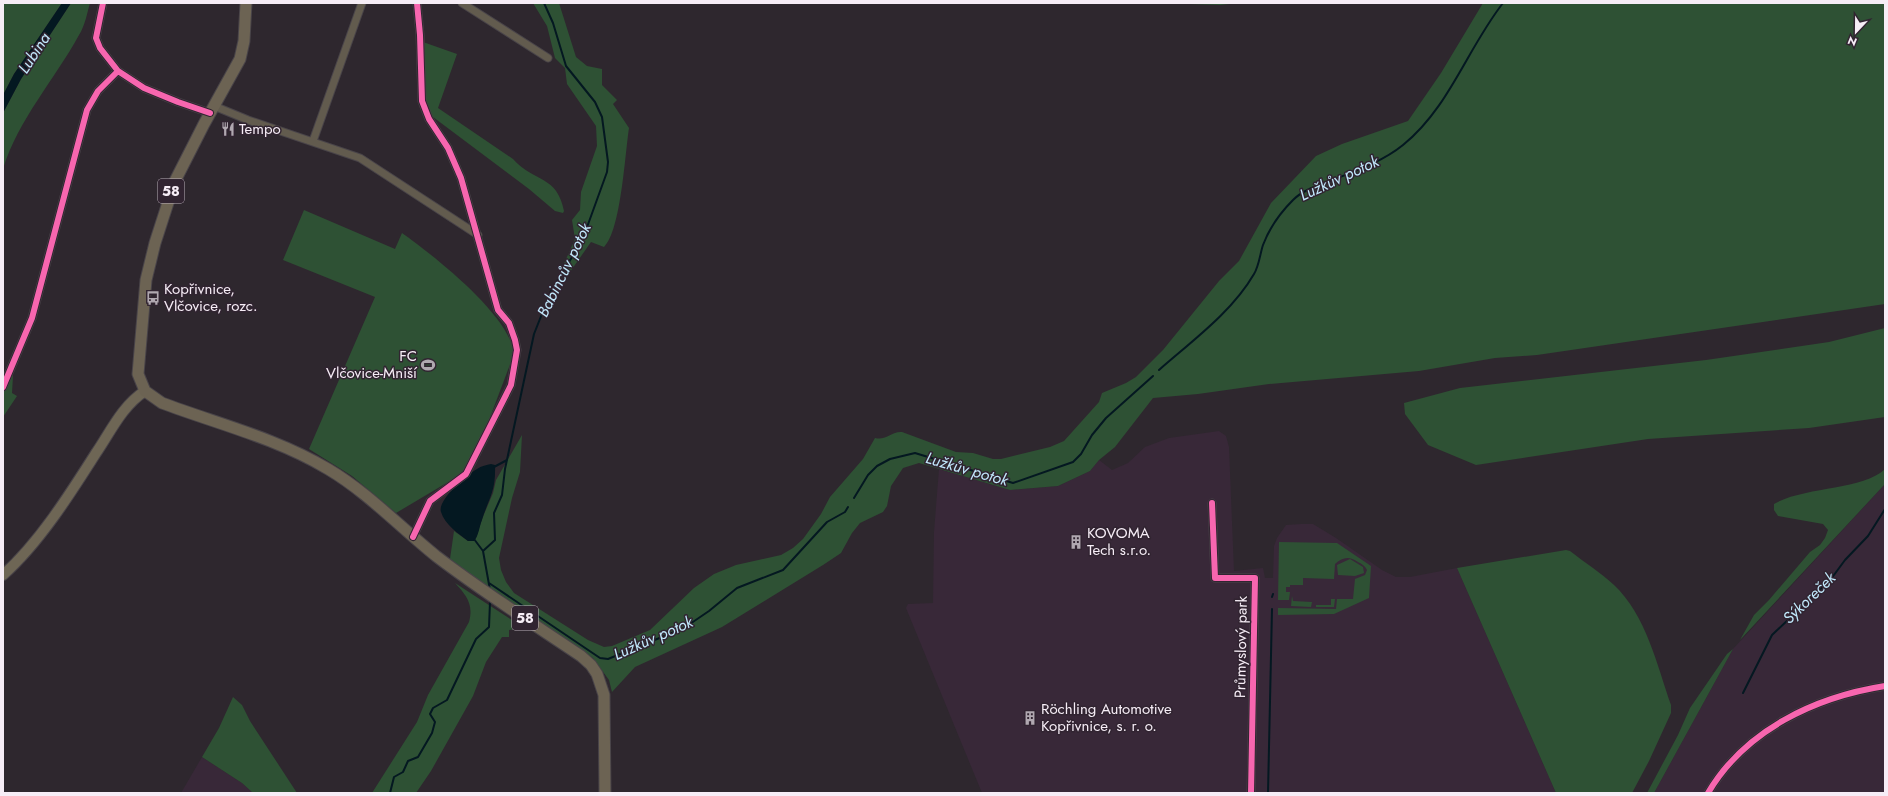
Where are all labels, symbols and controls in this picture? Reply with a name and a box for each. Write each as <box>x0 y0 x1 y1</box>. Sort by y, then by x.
north arrow <box>1836 12 1876 52</box>
water label: Lubina <box>12 28 56 78</box>
text: N <box>1845 32 1859 50</box>
place label: Tempo <box>239 118 281 140</box>
restaurant icon: Tempo <box>220 121 236 137</box>
water label: Lužkův potok <box>1296 149 1383 206</box>
road number: 58 <box>158 179 184 203</box>
water label: Babincův potok <box>531 218 597 321</box>
place label: Kopřivnice, Vlčovice, rozc. <box>164 278 257 317</box>
bus stop icon: Kopřivnice, Vlčovice, rozc. <box>145 290 161 306</box>
place label: FC Vlčovice-Mniší <box>326 345 418 384</box>
sports icon: FC Vlčovice-Mniší <box>420 357 436 373</box>
water label: Lužkův potok <box>923 446 1012 492</box>
place label: KOVOMA Tech s.r.o. <box>1087 522 1151 561</box>
building icon: KOVOMA Tech s.r.o. <box>1068 534 1084 550</box>
water label: Sýkoreček <box>1777 566 1841 629</box>
street label: Průmyslový park <box>1229 595 1253 698</box>
road number: 58 <box>512 606 538 630</box>
water label: Lužkův potok <box>610 610 698 666</box>
place label: Röchling Automotive Kopřivnice, s. r. o. <box>1041 698 1172 737</box>
building icon: Röchling Automotive Kopřivnice, s. r. o. <box>1022 710 1038 726</box>

